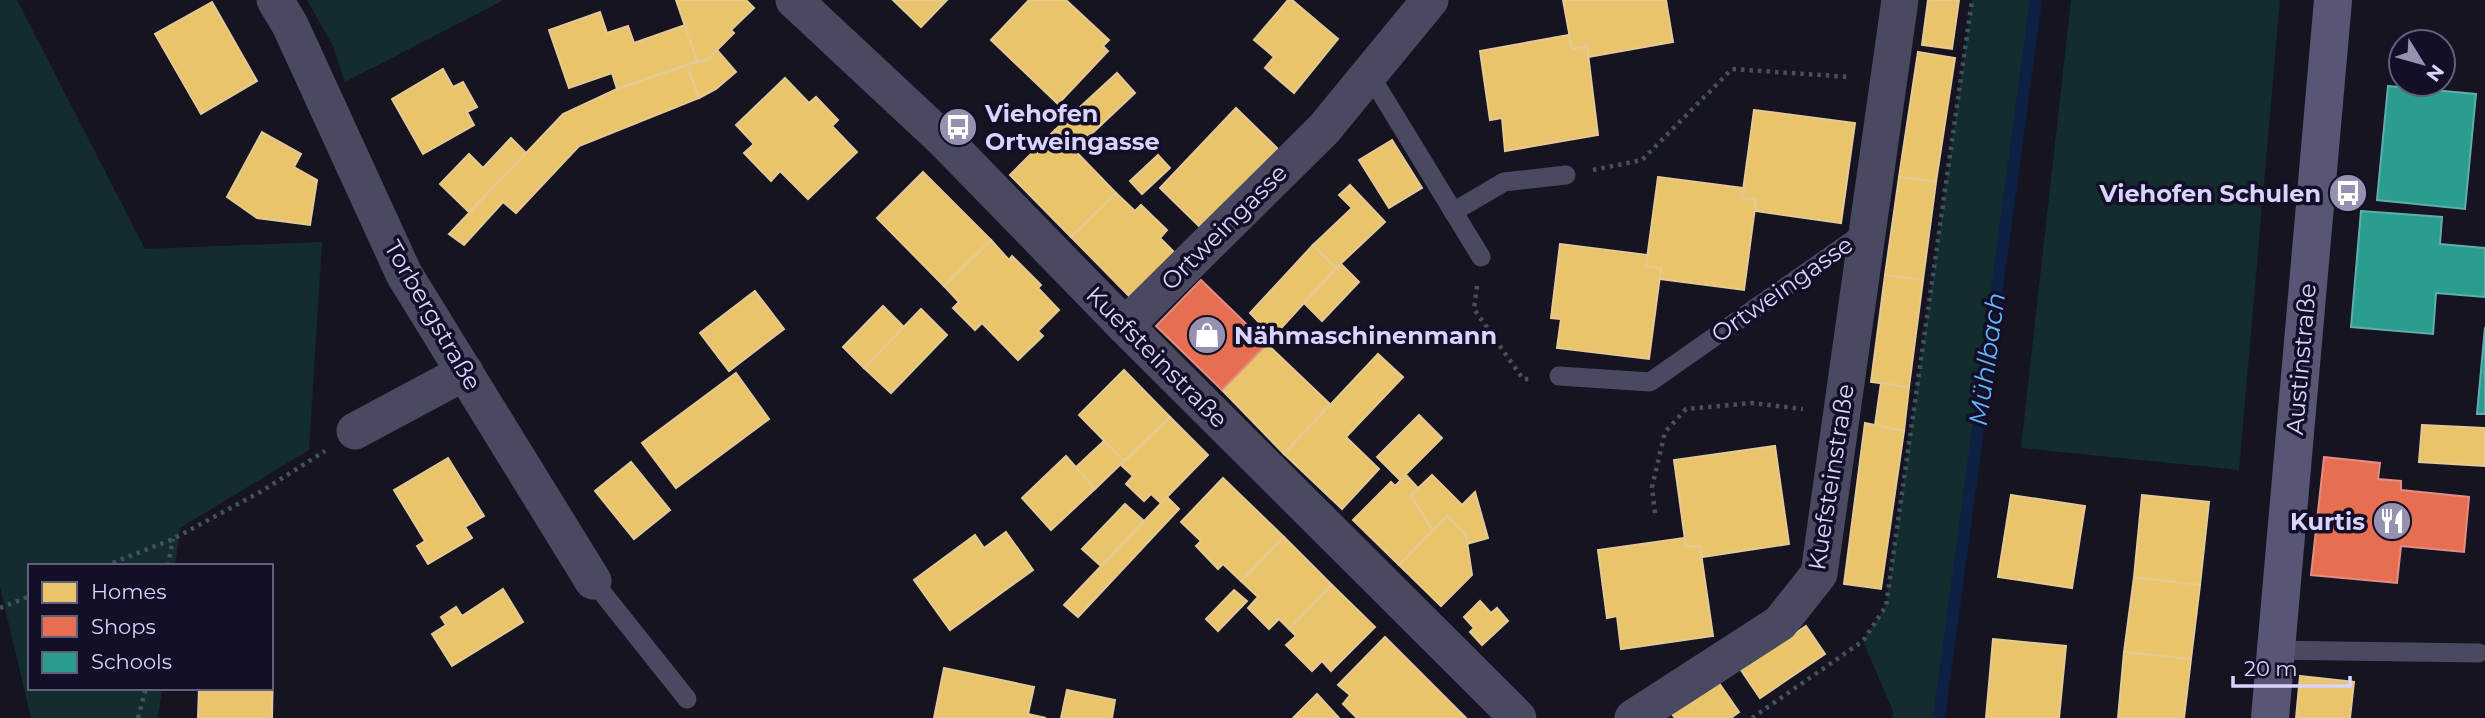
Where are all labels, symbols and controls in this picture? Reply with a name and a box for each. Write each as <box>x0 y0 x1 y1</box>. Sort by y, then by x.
north arrow <box>2387 28 2457 98</box>
text: N <box>2421 60 2449 86</box>
place label: Viehofen Ortweingasse <box>984 99 1160 156</box>
bus stop icon: Viehofen Ortweingasse <box>937 106 979 148</box>
street label: Ortweingasse <box>1155 158 1293 296</box>
bus stop icon: Viehofen Schulen <box>2327 172 2369 214</box>
place label: Viehofen Schulen <box>2098 179 2321 208</box>
street label: Ortweingasse <box>1706 229 1858 349</box>
street label: Torbergstraße <box>378 235 488 395</box>
street label: Kuefsteinstraße <box>1080 280 1234 434</box>
street label: Austinstraße <box>2280 282 2322 436</box>
water label: Mühlbach <box>1962 290 2012 428</box>
shop icon: Nähmaschinenmann <box>1186 314 1228 356</box>
place label: Nähmaschinenmann <box>1234 321 1497 350</box>
street label: Kuefsteinstraße <box>1802 382 1860 572</box>
restaurant icon: Kurtis <box>2371 500 2413 542</box>
place label: Kurtis <box>2290 507 2365 536</box>
legend <box>28 564 273 690</box>
text: Homes <box>91 579 166 604</box>
text: Shops <box>91 614 156 639</box>
scale bar <box>2233 644 2350 688</box>
text: Schools <box>91 649 172 674</box>
text: 20 m <box>2244 656 2298 681</box>

